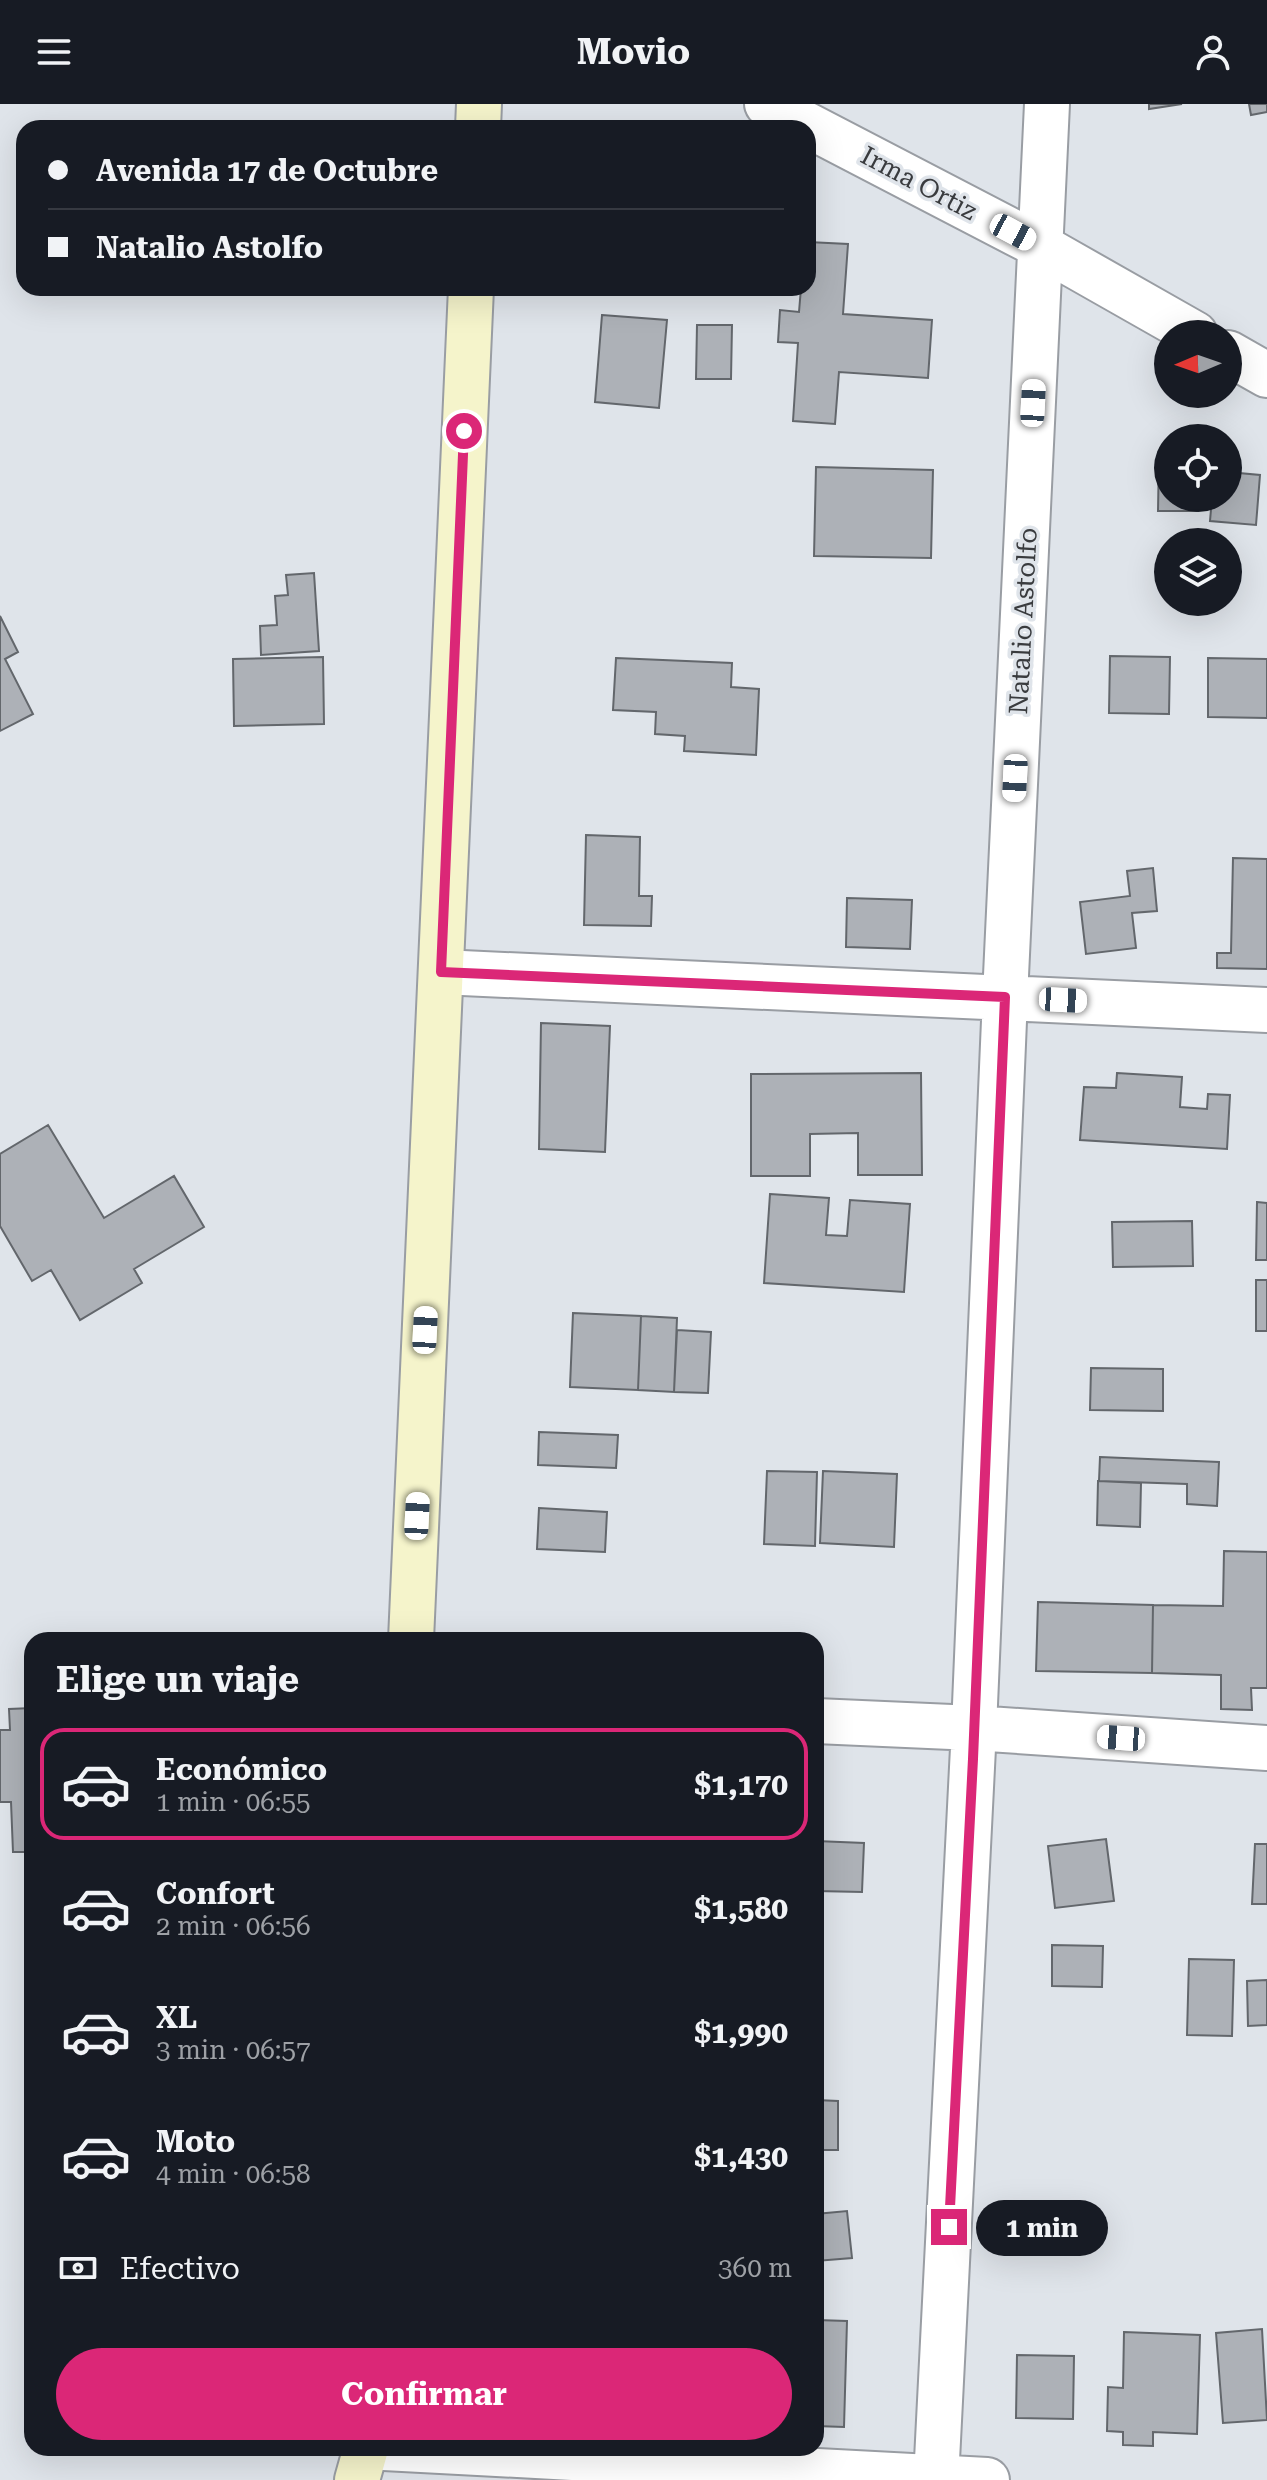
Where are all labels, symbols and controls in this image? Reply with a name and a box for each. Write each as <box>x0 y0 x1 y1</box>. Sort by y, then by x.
icon: menu <box>32 30 76 74</box>
icon: person <box>1191 30 1235 74</box>
text: Movio <box>577 31 690 73</box>
street label: Irma Ortiz <box>856 140 982 226</box>
text: Avenida 17 de Octubre <box>96 153 438 188</box>
car <box>986 210 1040 254</box>
text: Natalio Astolfo <box>96 230 323 265</box>
north arrow <box>1154 320 1242 408</box>
map controls <box>1154 320 1242 616</box>
car <box>1020 378 1046 428</box>
route start <box>446 413 482 449</box>
button: locate <box>1154 424 1242 512</box>
street label: Natalio Astolfo <box>1003 527 1043 715</box>
button: layers <box>1154 528 1242 616</box>
car <box>1002 753 1028 803</box>
car <box>1038 987 1088 1013</box>
car <box>412 1305 438 1355</box>
car <box>404 1491 430 1541</box>
text: Elige un viaje <box>56 1659 299 1701</box>
car <box>1096 1724 1146 1752</box>
icon: car <box>60 1748 132 1820</box>
text: Económico <box>156 1752 327 1787</box>
text: $1,170 <box>694 1767 788 1802</box>
text: 1 min · 06:55 <box>156 1787 311 1817</box>
icon: car <box>60 1872 132 1944</box>
text: Confort <box>156 1876 275 1911</box>
text: $1,580 <box>694 1891 788 1926</box>
text: 2 min · 06:56 <box>156 1911 311 1941</box>
icon: car <box>60 1996 132 2068</box>
text: XL <box>156 2000 197 2035</box>
text: $1,990 <box>694 2015 788 2050</box>
text: 3 min · 06:57 <box>156 2035 311 2065</box>
icon: car <box>60 2120 132 2192</box>
text: Moto <box>156 2124 235 2159</box>
text: $1,430 <box>694 2139 788 2174</box>
text: 4 min · 06:58 <box>156 2159 311 2189</box>
callout: 1 min <box>977 2199 1109 2255</box>
route end <box>931 2209 967 2245</box>
text: 1 min <box>1006 2213 1078 2243</box>
icon: cash <box>56 2246 100 2290</box>
text: Efectivo <box>120 2251 240 2286</box>
text: 360 m <box>718 2253 792 2283</box>
button: Confirmar <box>56 2348 792 2440</box>

